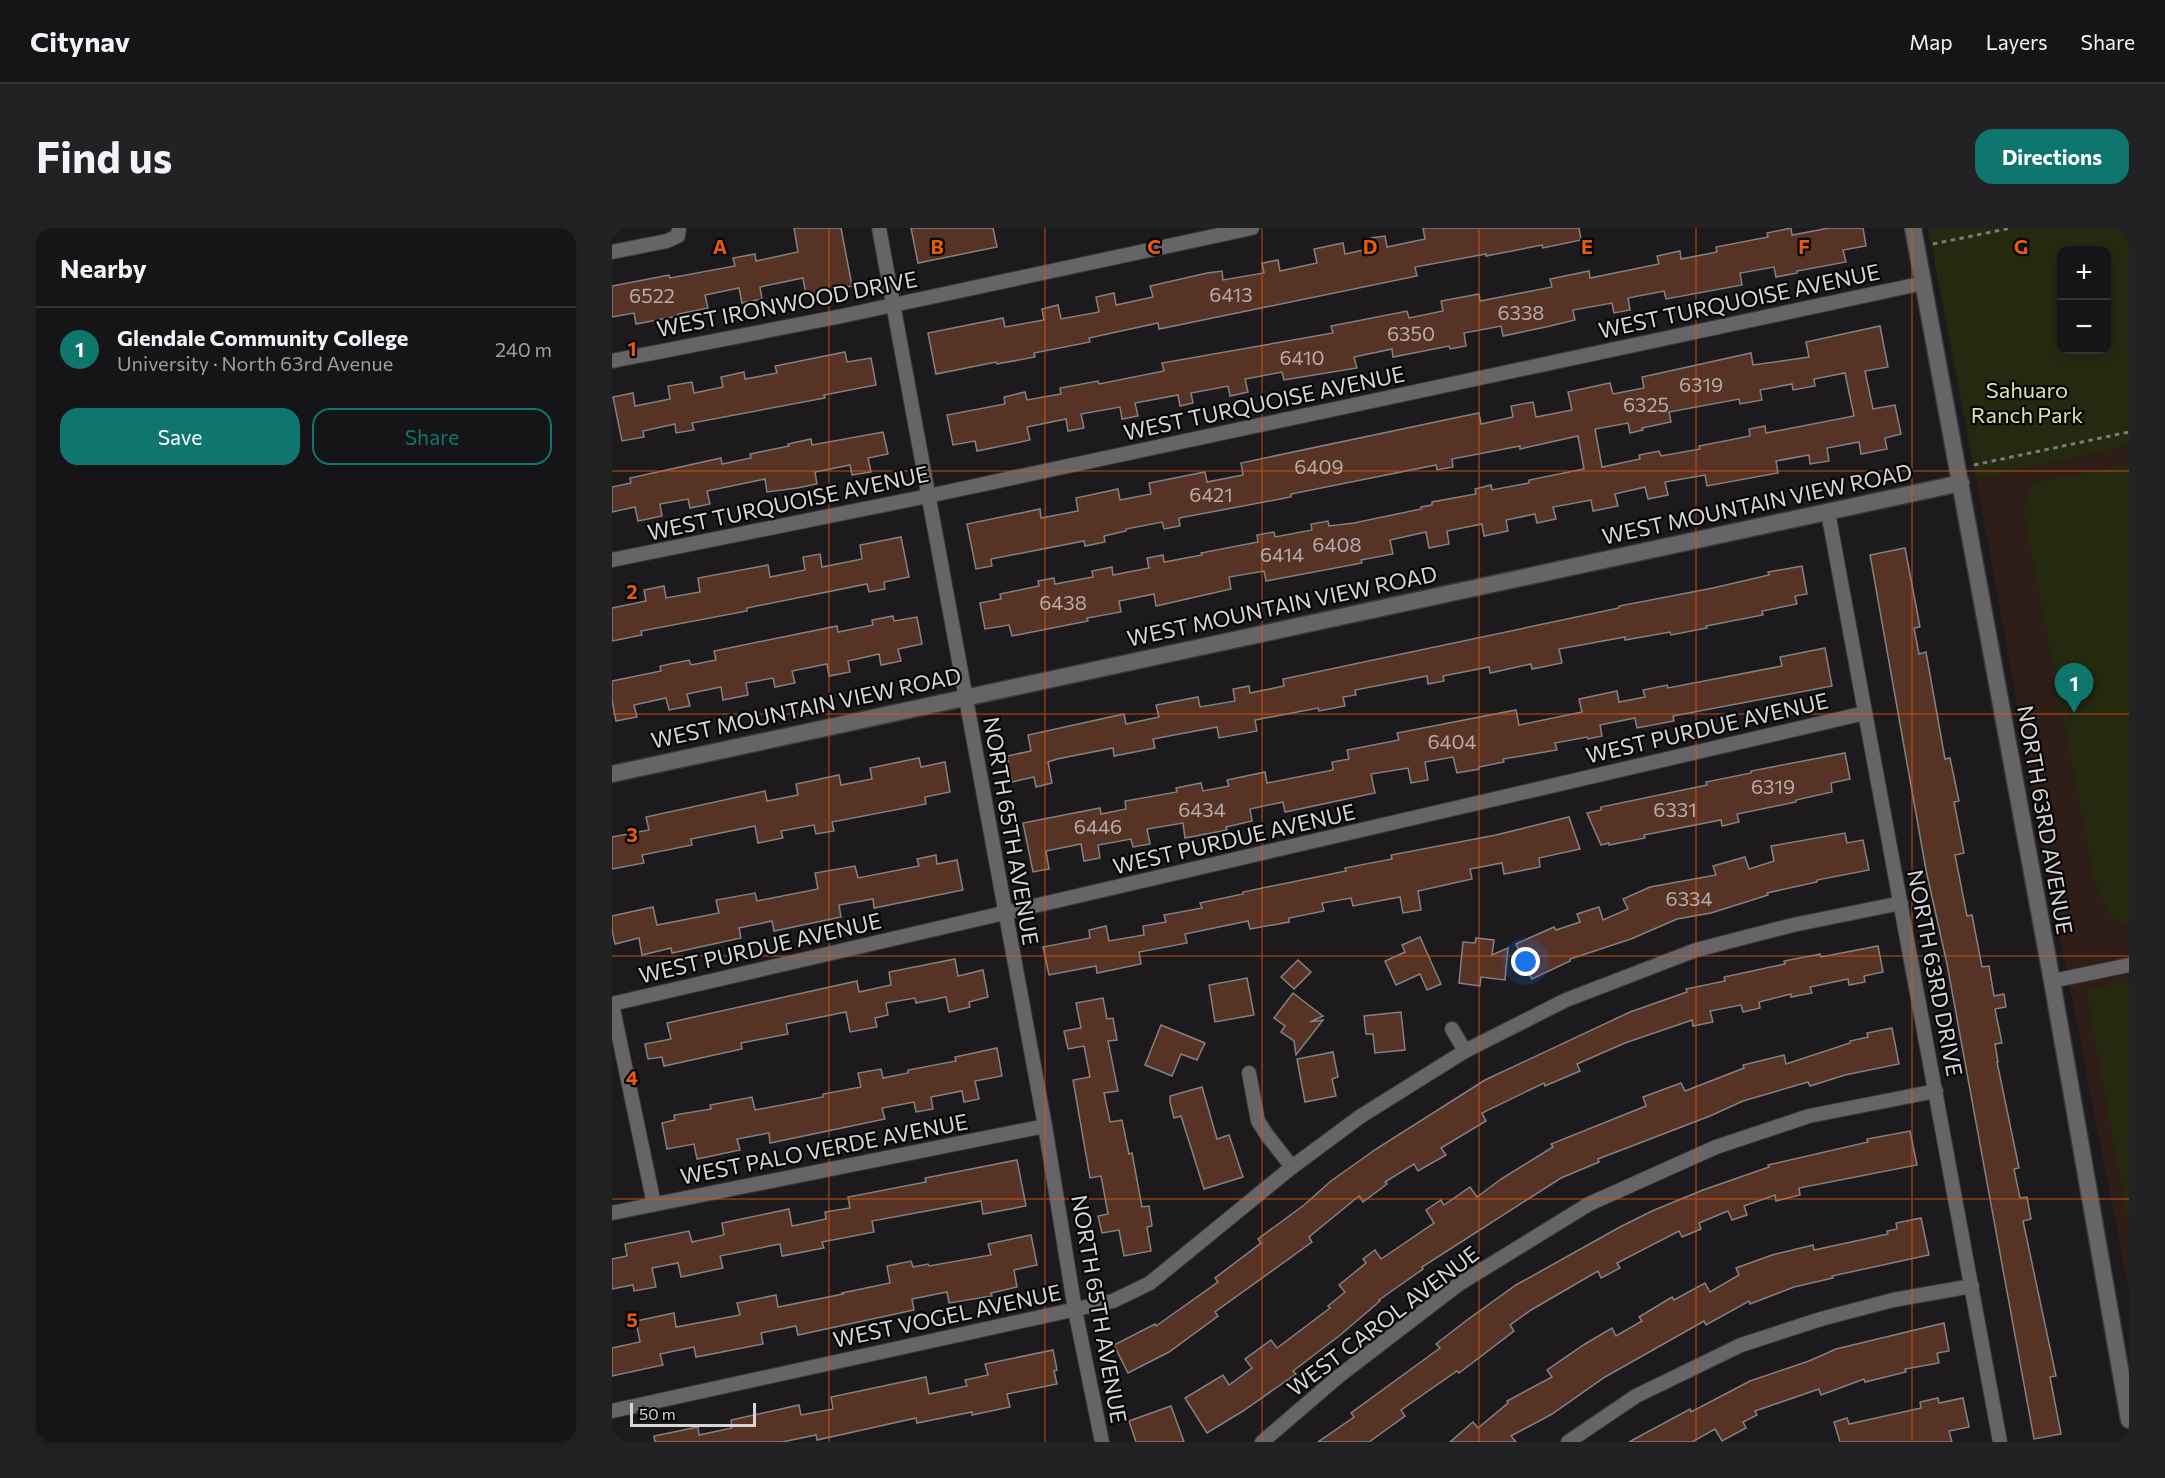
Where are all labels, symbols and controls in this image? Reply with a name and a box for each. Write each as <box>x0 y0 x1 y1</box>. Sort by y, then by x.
text: Citynav <box>30 24 130 58</box>
text: Map <box>1909 29 1953 54</box>
text: Layers <box>1986 29 2048 54</box>
text: Share <box>2081 29 2135 54</box>
button: Directions <box>1975 129 2129 184</box>
text: Find us <box>36 130 172 182</box>
text: A <box>713 234 727 258</box>
text: B <box>930 234 944 258</box>
text: C <box>1147 234 1161 258</box>
text: D <box>1363 234 1377 258</box>
text: E <box>1581 234 1593 258</box>
text: F <box>1798 234 1810 258</box>
text: G <box>2014 234 2028 258</box>
map controls <box>2057 246 2111 354</box>
button: + <box>2057 246 2111 300</box>
text: Nearby <box>60 252 147 283</box>
street label: WEST TURQUOISE AVENUE <box>1596 257 1882 344</box>
street label: WEST IRONWOOD DRIVE <box>654 265 920 342</box>
house number: 6413 <box>1209 282 1253 306</box>
house number: 6522 <box>629 283 675 307</box>
house number: 6338 <box>1498 300 1545 324</box>
button: − <box>2057 300 2111 354</box>
house number: 6350 <box>1387 321 1435 345</box>
text: Glendale Community College <box>117 324 408 351</box>
text: 1 <box>627 336 637 360</box>
text: 1 <box>75 337 84 361</box>
text: 240 m <box>495 337 552 361</box>
house number: 6410 <box>1279 345 1325 369</box>
text: University · North 63rd Avenue <box>117 351 393 375</box>
street label: WEST TURQUOISE AVENUE <box>1121 359 1407 446</box>
house number: 6319 <box>1679 372 1723 396</box>
park label: Sahuaro Ranch Park <box>1971 376 2083 428</box>
house number: 6325 <box>1623 392 1669 416</box>
button: Save <box>60 408 300 465</box>
button: Share <box>312 408 552 465</box>
house number: 6409 <box>1294 454 1344 478</box>
street label: WEST MOUNTAIN VIEW ROAD <box>1599 457 1914 550</box>
street label: WEST TURQUOISE AVENUE <box>645 459 931 546</box>
house number: 6421 <box>1189 482 1233 506</box>
house number: 6408 <box>1312 532 1362 556</box>
house number: 6414 <box>1260 542 1304 566</box>
street label: WEST MOUNTAIN VIEW ROAD <box>1124 559 1439 652</box>
text: 2 <box>626 579 638 603</box>
house number: 6438 <box>1039 590 1087 614</box>
street label: WEST MOUNTAIN VIEW ROAD <box>648 661 963 754</box>
pin: 1 <box>2054 664 2094 713</box>
street label: WEST PURDUE AVENUE <box>1583 686 1831 769</box>
street label: NORTH 63RD AVENUE <box>2012 703 2079 937</box>
street label: NORTH 65TH AVENUE <box>978 715 1045 947</box>
house number: 6404 <box>1427 729 1477 753</box>
house number: 6319 <box>1751 774 1795 798</box>
street label: WEST PURDUE AVENUE <box>1110 797 1358 880</box>
house number: 6434 <box>1178 797 1226 821</box>
house number: 6331 <box>1653 797 1697 821</box>
house number: 6446 <box>1074 814 1122 838</box>
text: 3 <box>626 822 638 846</box>
street label: NORTH 63RD DRIVE <box>1902 867 1969 1079</box>
house number: 6334 <box>1666 886 1712 910</box>
street label: WEST PURDUE AVENUE <box>636 906 884 989</box>
your location <box>1511 947 1540 976</box>
text: 4 <box>626 1065 638 1089</box>
street label: WEST PALO VERDE AVENUE <box>678 1107 970 1190</box>
street label: NORTH 65TH AVENUE <box>1066 1193 1133 1425</box>
street label: WEST CAROL AVENUE <box>1281 1240 1484 1402</box>
street label: WEST VOGEL AVENUE <box>830 1278 1063 1353</box>
text: 5 <box>626 1307 638 1331</box>
scale bar <box>630 1400 756 1428</box>
text: 50 m <box>639 1404 676 1423</box>

